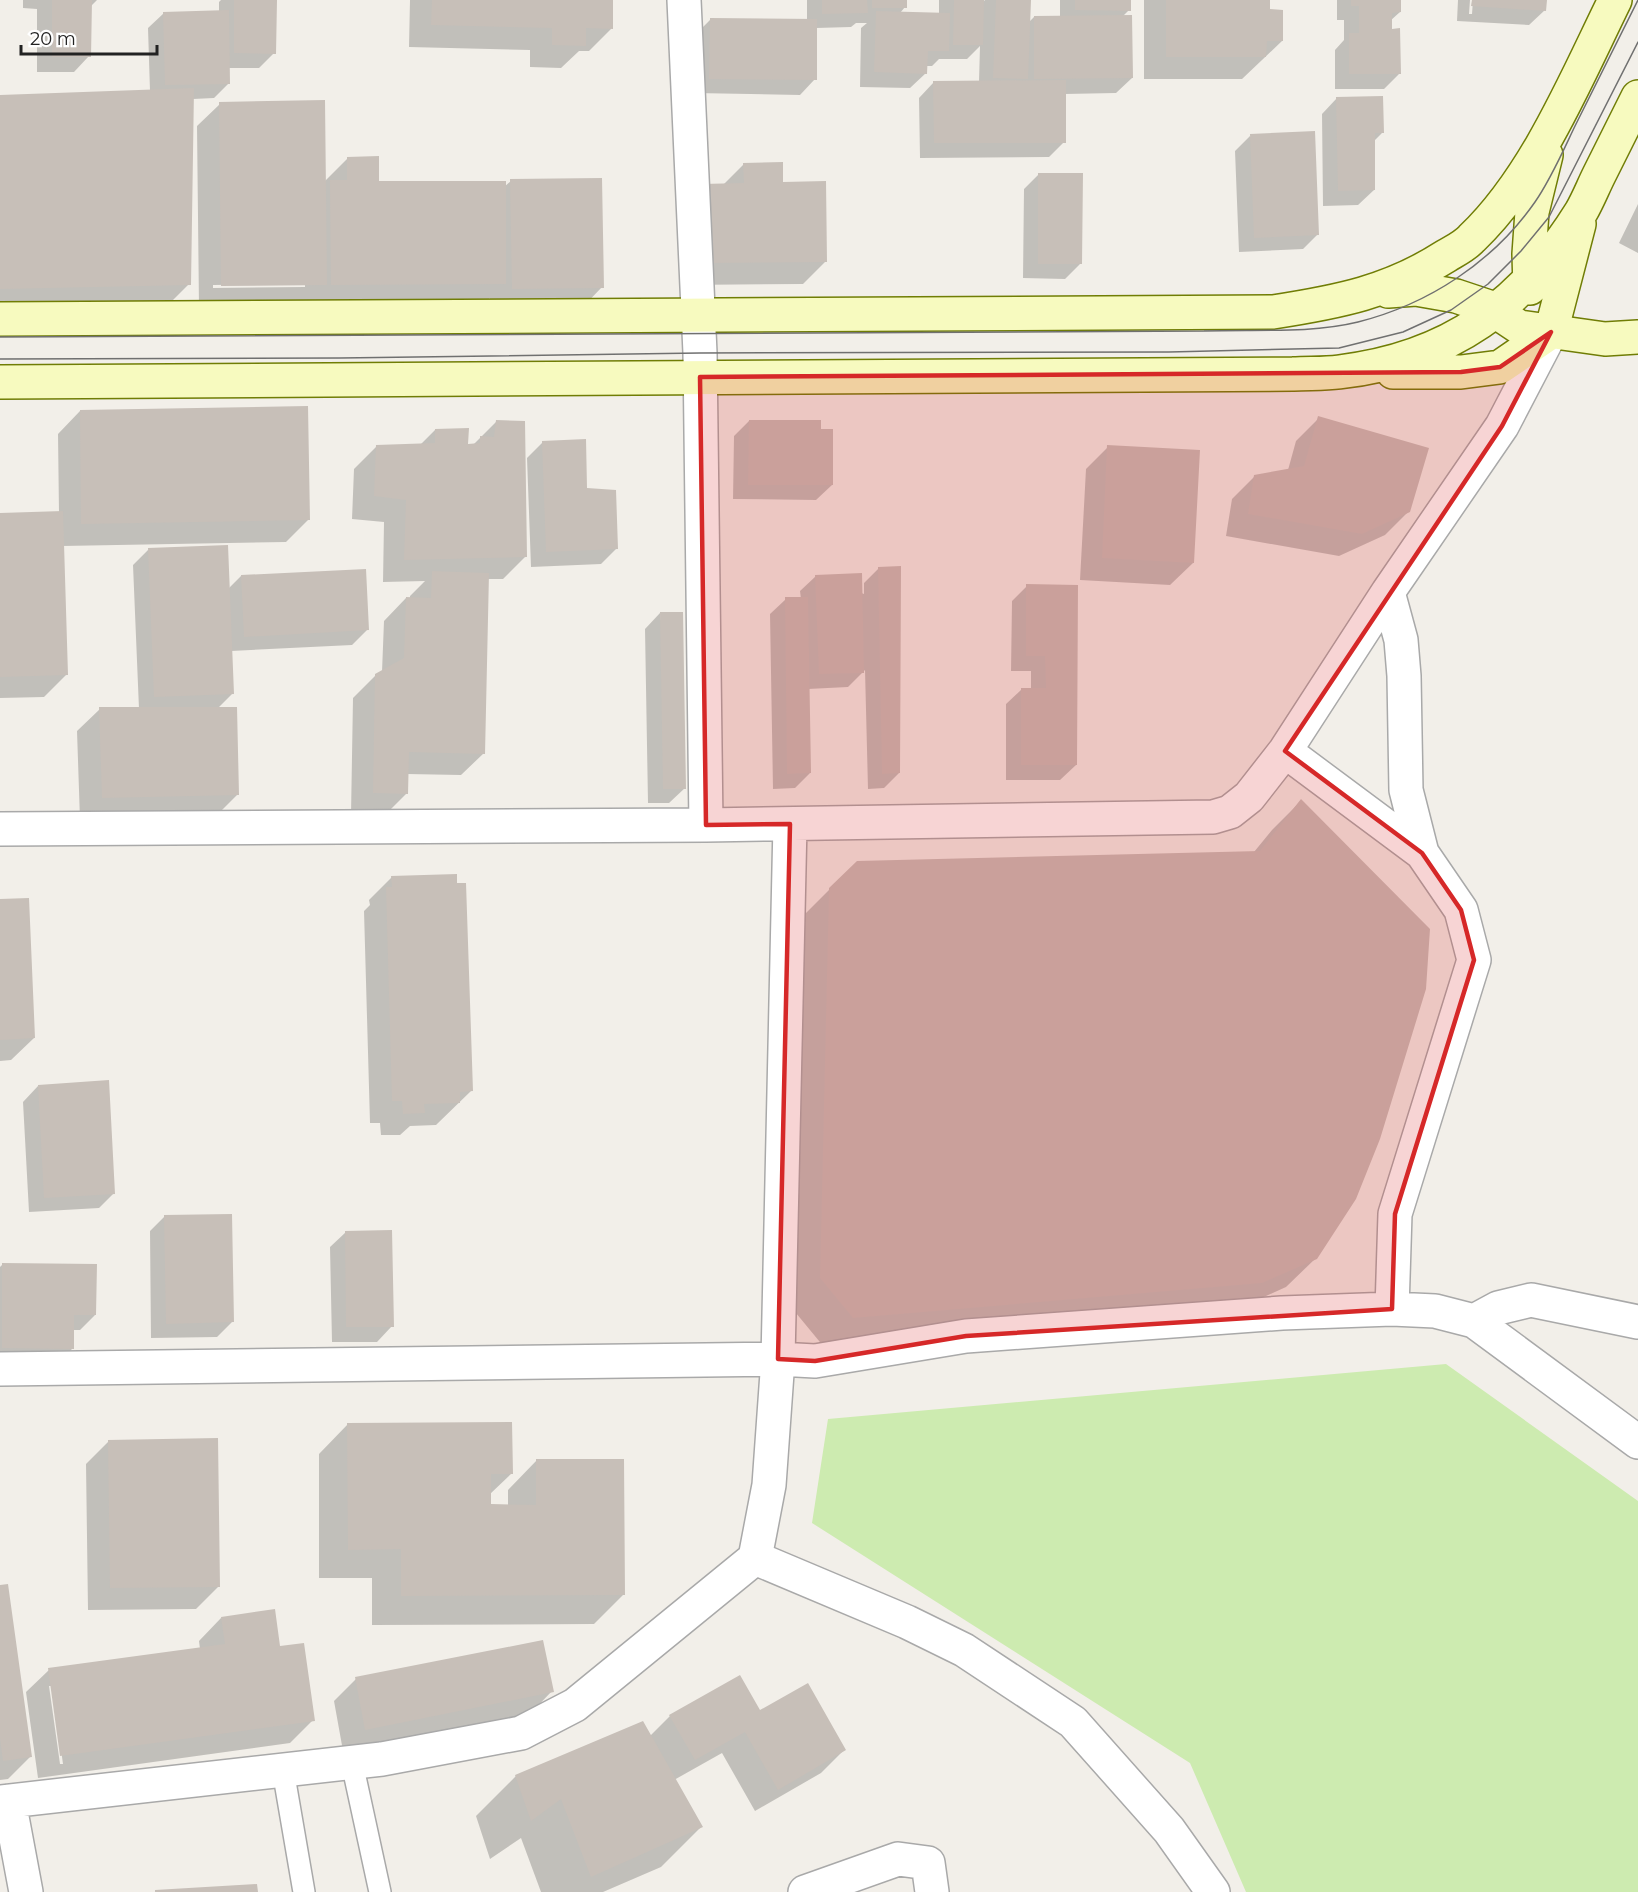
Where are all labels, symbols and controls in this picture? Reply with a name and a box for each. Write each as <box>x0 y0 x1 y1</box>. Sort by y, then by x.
scale bar <box>21 18 158 56</box>
text: 20 m <box>30 28 76 50</box>

